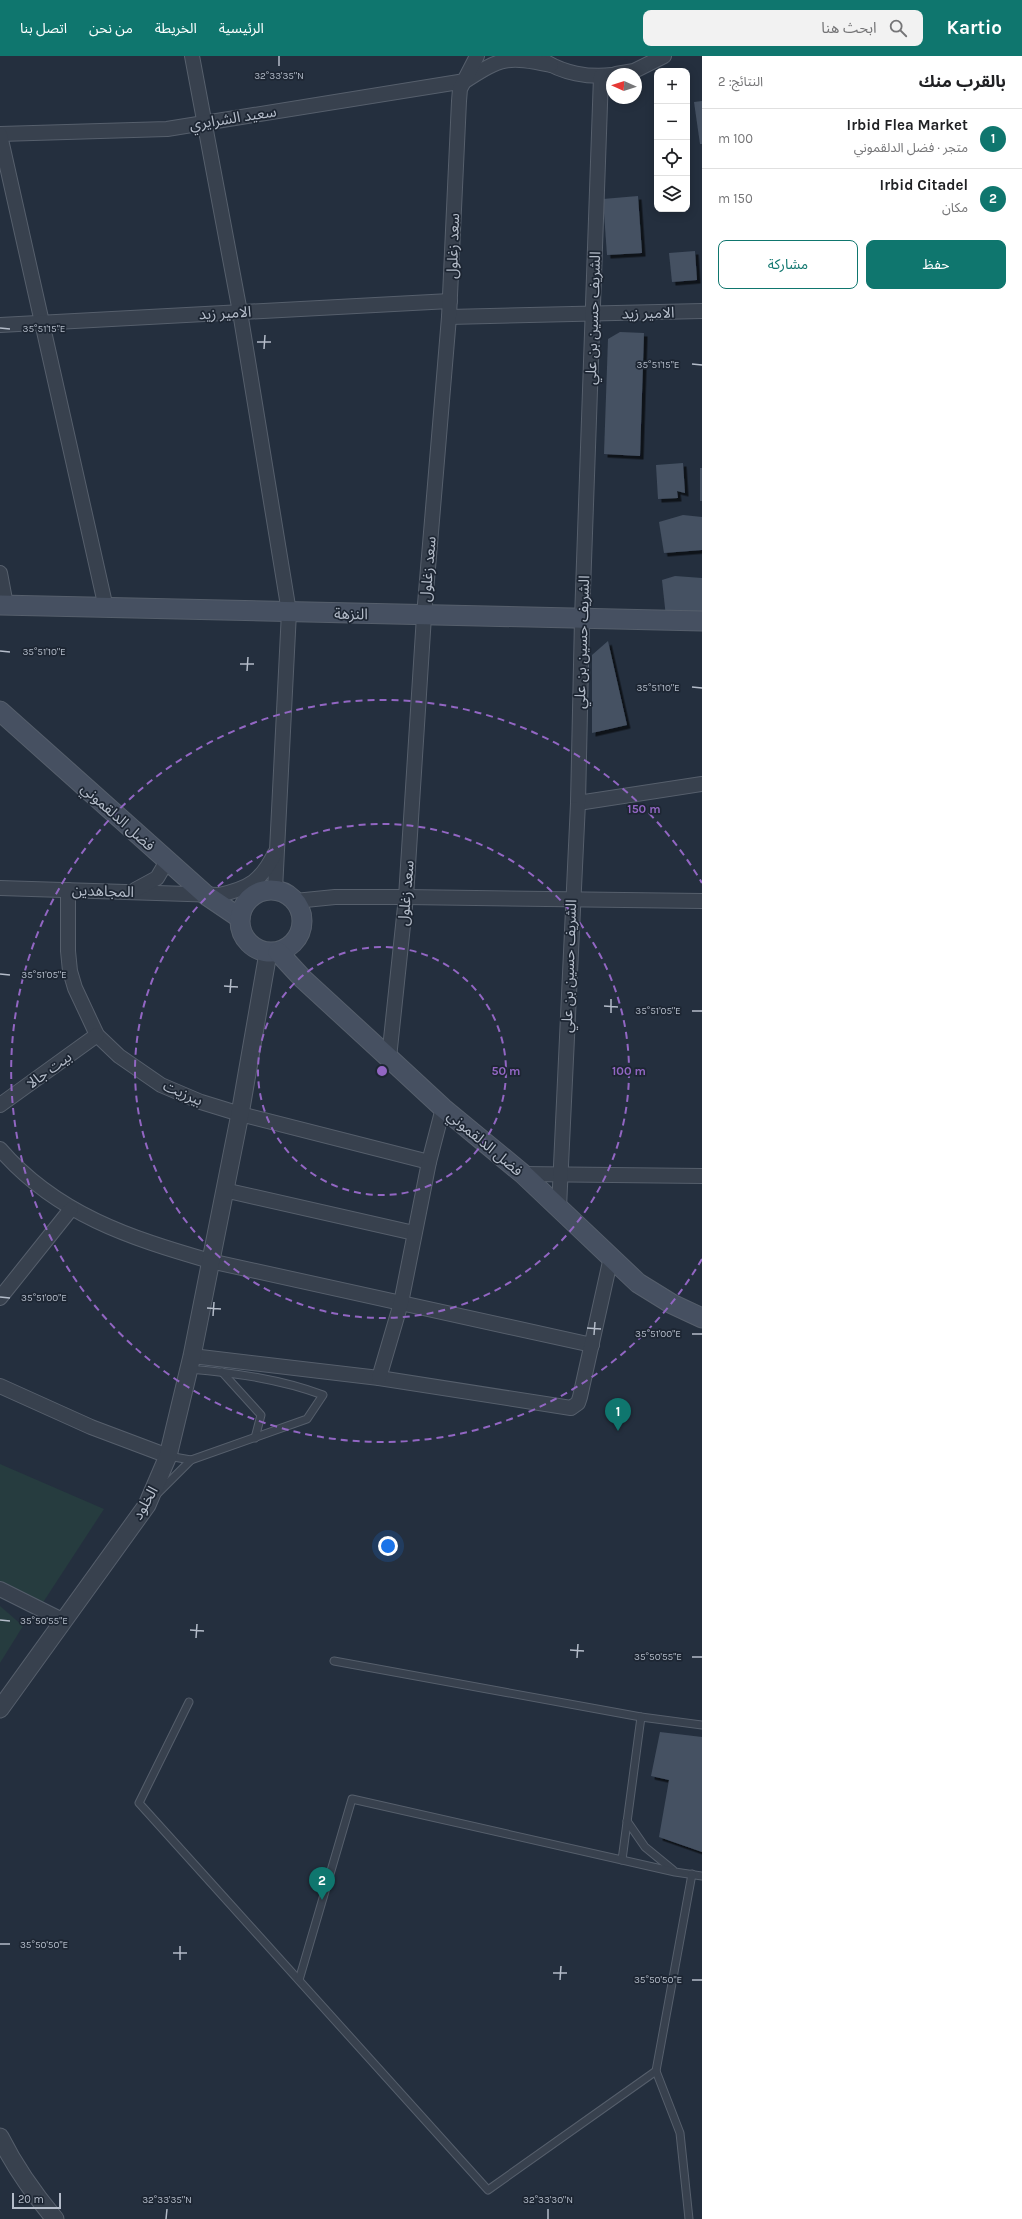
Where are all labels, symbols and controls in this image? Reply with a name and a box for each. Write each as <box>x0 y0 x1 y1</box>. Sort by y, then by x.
search box <box>643 10 923 46</box>
icon: search <box>887 17 909 39</box>
text: Kartio <box>947 17 1002 39</box>
text: ابحث هنا <box>821 19 877 37</box>
text: اتصل بنا <box>20 20 67 37</box>
text: من نحن <box>89 20 133 37</box>
text: الخريطة <box>155 20 197 37</box>
text: الرئيسية <box>219 20 264 37</box>
north arrow <box>606 68 642 104</box>
map controls <box>654 68 690 212</box>
button: + <box>654 68 690 104</box>
text: 32°33'35"N <box>254 70 304 82</box>
text: بالقرب منك <box>919 71 1006 91</box>
text: النتائج: 2 <box>718 74 763 89</box>
street label: سعيد الشرايري <box>188 102 278 136</box>
button: − <box>654 104 690 140</box>
text: Irbid Flea Market <box>847 116 968 134</box>
text: 100 m <box>718 131 753 146</box>
text: 1 <box>991 131 995 146</box>
button: locate <box>654 140 690 176</box>
text: متجر · فضل الدلقموني <box>854 140 968 155</box>
button: layers <box>654 176 690 212</box>
text: Irbid Citadel <box>880 176 968 194</box>
text: 150 m <box>718 191 753 206</box>
text: 2 <box>989 191 997 206</box>
text: مكان <box>942 200 968 215</box>
street label: سعد زغلول <box>443 213 463 279</box>
button: مشاركة <box>718 240 858 289</box>
button: حفظ <box>866 240 1006 289</box>
street label: الشريف حسين بن علي <box>582 251 607 385</box>
street label: الامير زيد <box>198 303 252 323</box>
street label: الامير زيد <box>621 304 675 322</box>
text: 35°51'15"E <box>23 323 65 335</box>
text: 35°51'15"E <box>637 359 679 371</box>
street label: سعد زغلول <box>416 535 440 603</box>
street label: الشريف حسين بن علي <box>571 575 596 709</box>
street label: النزهة <box>334 605 368 623</box>
text: 35°51'10"E <box>22 646 66 658</box>
text: 35°51'10"E <box>636 682 680 694</box>
street label: فضل الدلقموني <box>76 779 159 857</box>
text: 150 m <box>627 802 661 816</box>
street label: سعد زغلول <box>394 859 418 927</box>
street label: المجاهدين <box>72 881 134 901</box>
street label: الشريف حسين بن علي <box>558 899 583 1033</box>
text: 35°51'05"E <box>21 969 67 981</box>
text: 35°51'05"E <box>635 1005 681 1017</box>
street label: بيت جالا <box>23 1048 75 1092</box>
centre of rings <box>375 1064 389 1078</box>
text: 50 m <box>492 1064 521 1078</box>
text: 100 m <box>612 1064 646 1078</box>
street label: بيرزيت <box>160 1076 206 1110</box>
street label: فضل الدلقموني <box>442 1106 527 1182</box>
text: 35°51'00"E <box>21 1292 67 1304</box>
text: 35°51'00"E <box>635 1328 681 1340</box>
pin: 1 <box>605 1398 631 1431</box>
street label: الخلود <box>128 1483 162 1523</box>
your location <box>378 1536 398 1556</box>
text: 35°50'55"E <box>20 1615 68 1627</box>
text: 35°50'55"E <box>634 1651 682 1663</box>
pin: 2 <box>309 1867 335 1900</box>
text: 35°50'50"E <box>20 1939 68 1951</box>
text: 35°50'50"E <box>634 1974 682 1986</box>
scale bar <box>12 2191 61 2210</box>
text: 20 m <box>18 2193 44 2206</box>
text: 32°33'35"N <box>142 2194 192 2206</box>
text: 32°33'30"N <box>523 2194 573 2206</box>

